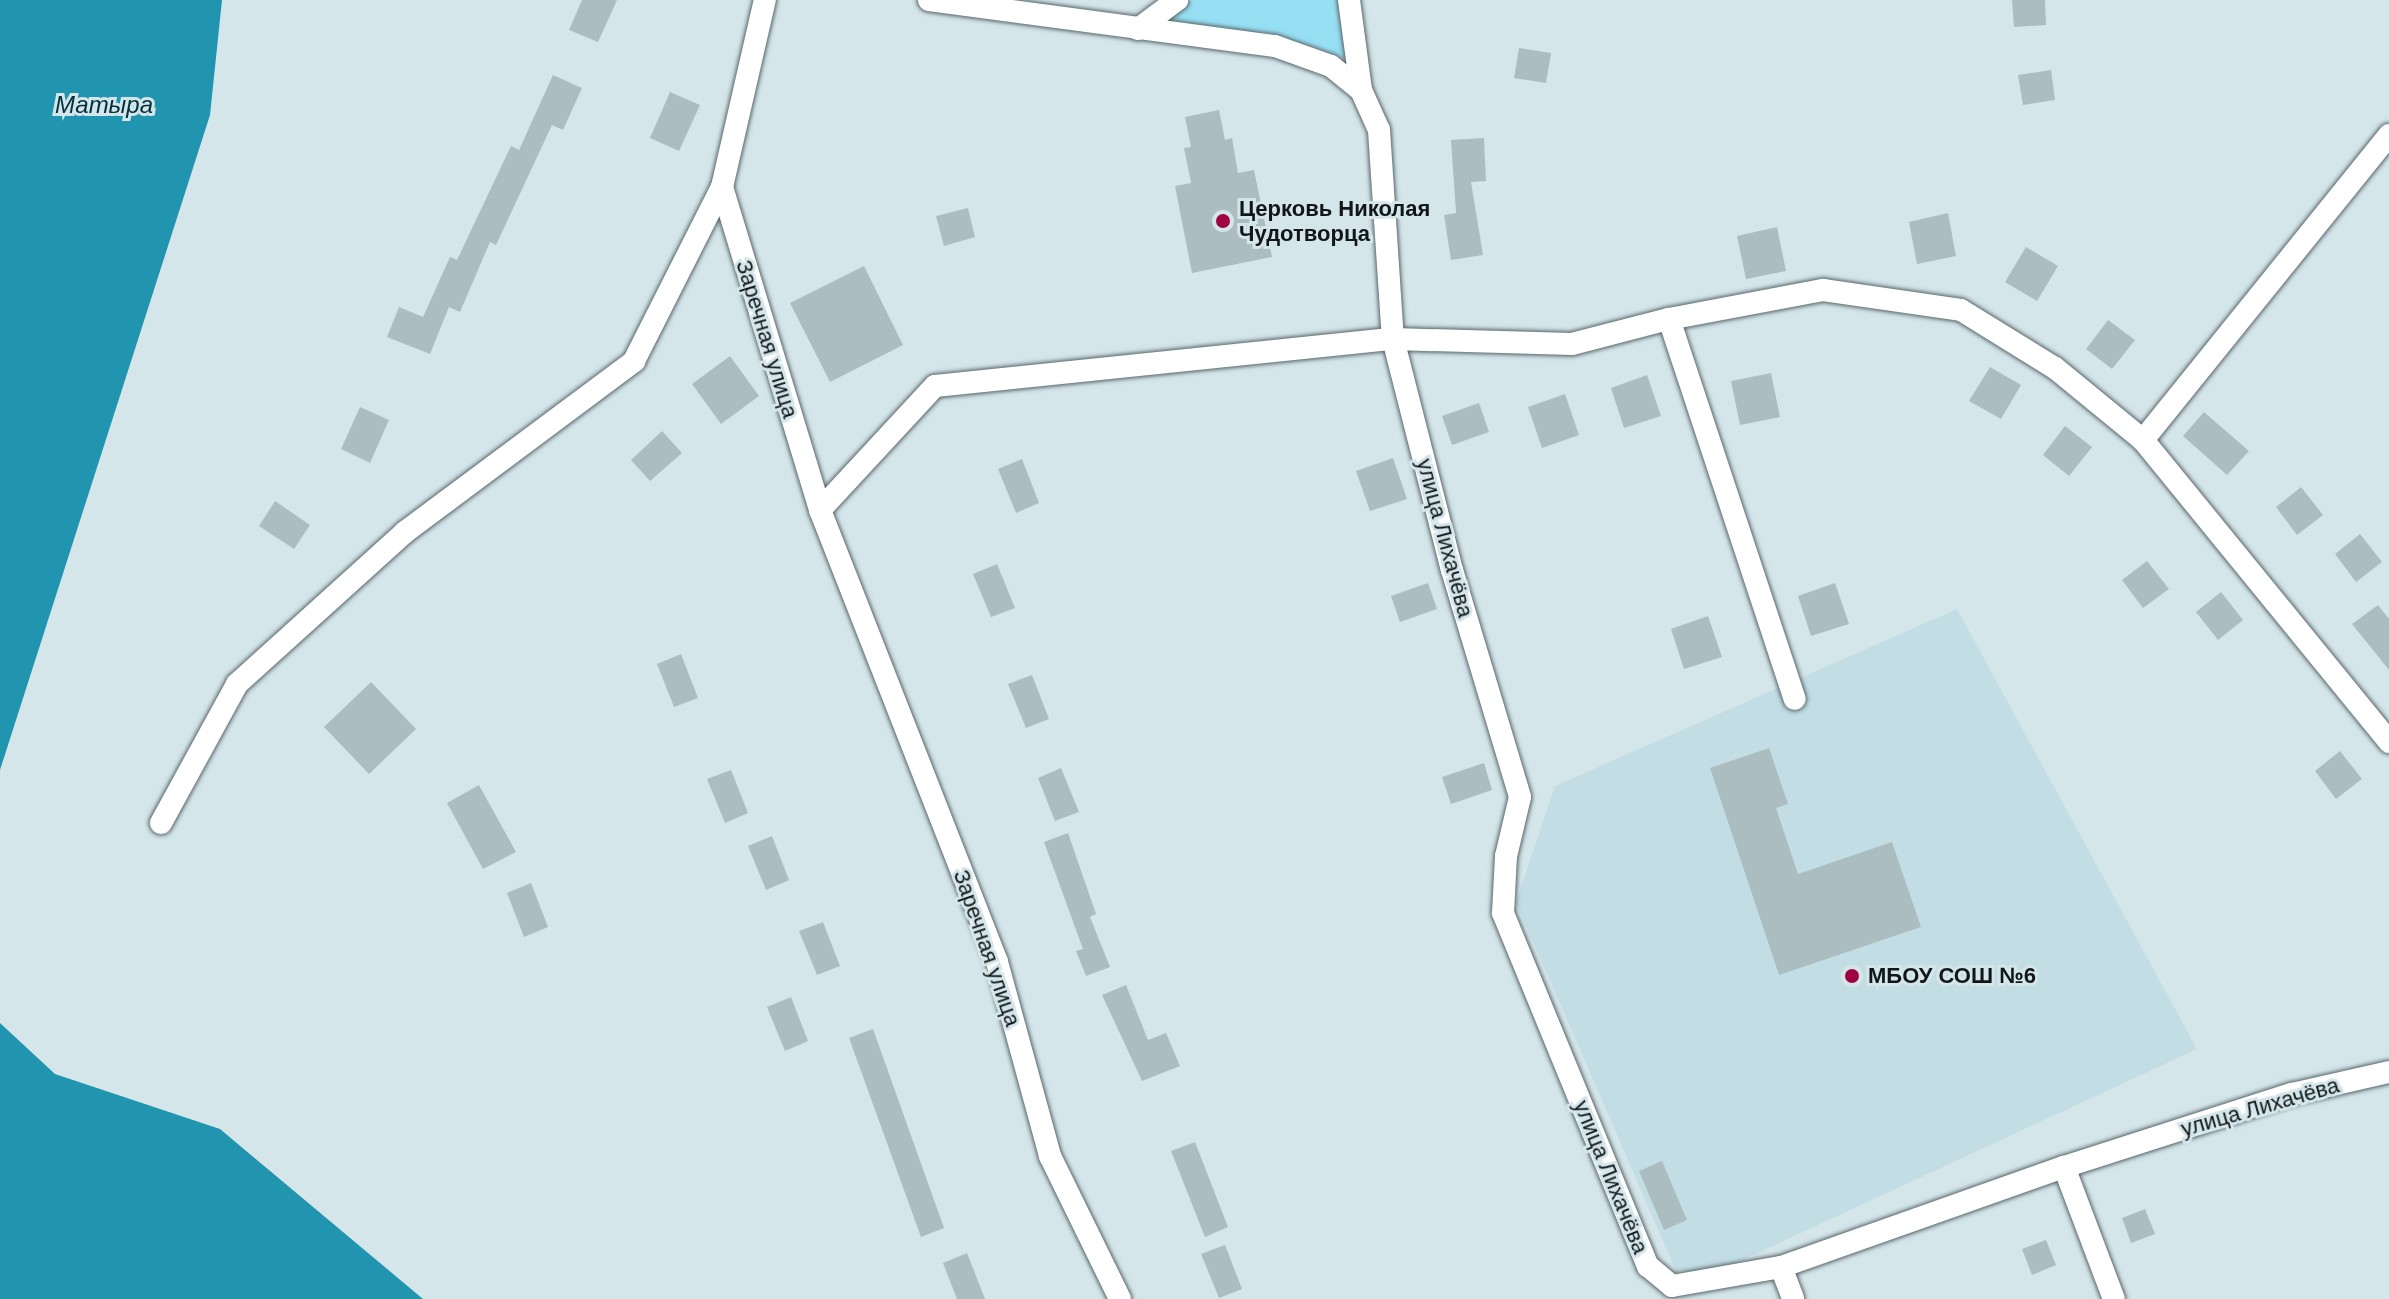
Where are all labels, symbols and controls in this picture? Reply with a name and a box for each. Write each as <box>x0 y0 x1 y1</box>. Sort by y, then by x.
water label: Матыра <box>55 91 153 119</box>
place label: Церковь Николая Чудотворца <box>1239 195 1430 246</box>
marker: Церковь Николая Чудотворца <box>1214 212 1232 230</box>
street label: Заречная улица <box>730 257 804 421</box>
street label: улица Лихачёва <box>1411 456 1479 620</box>
street label: Заречная улица <box>948 866 1026 1030</box>
place label: МБОУ СОШ №6 <box>1868 963 2036 989</box>
marker: МБОУ СОШ №6 <box>1843 967 1861 985</box>
street label: улица Лихачёва <box>2178 1072 2342 1142</box>
street label: улица Лихачёва <box>1568 1096 1654 1258</box>

